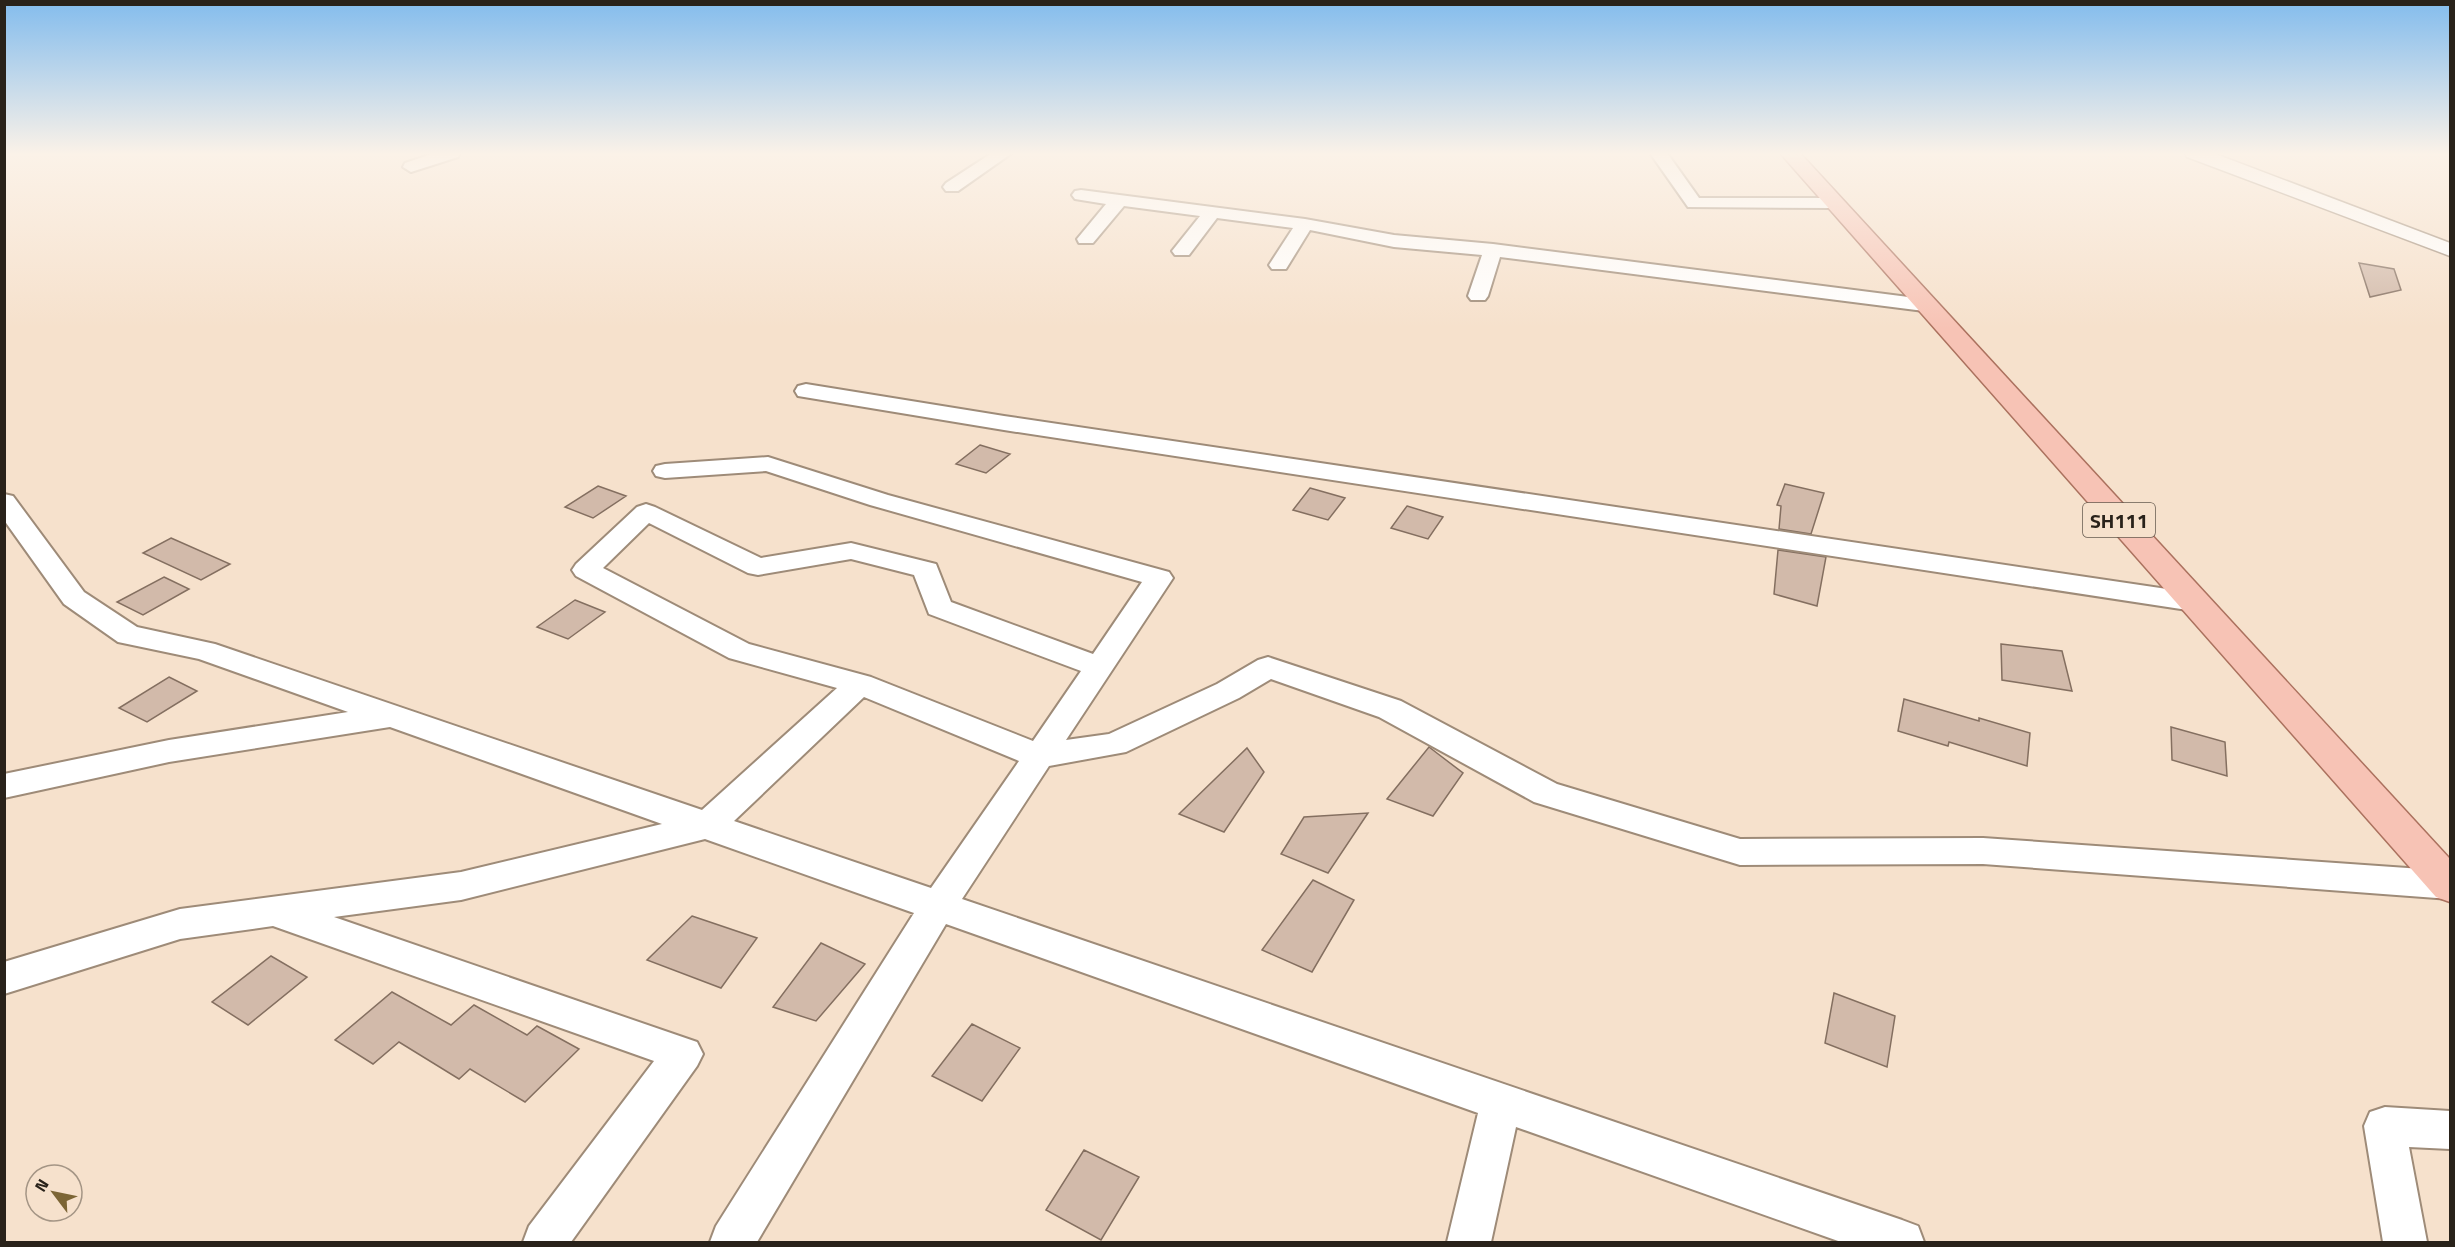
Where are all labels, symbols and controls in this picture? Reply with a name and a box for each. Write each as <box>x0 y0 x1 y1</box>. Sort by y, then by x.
road number: SH111 <box>2083 503 2155 537</box>
north arrow <box>24 1163 84 1223</box>
text: N <box>28 1174 54 1196</box>

